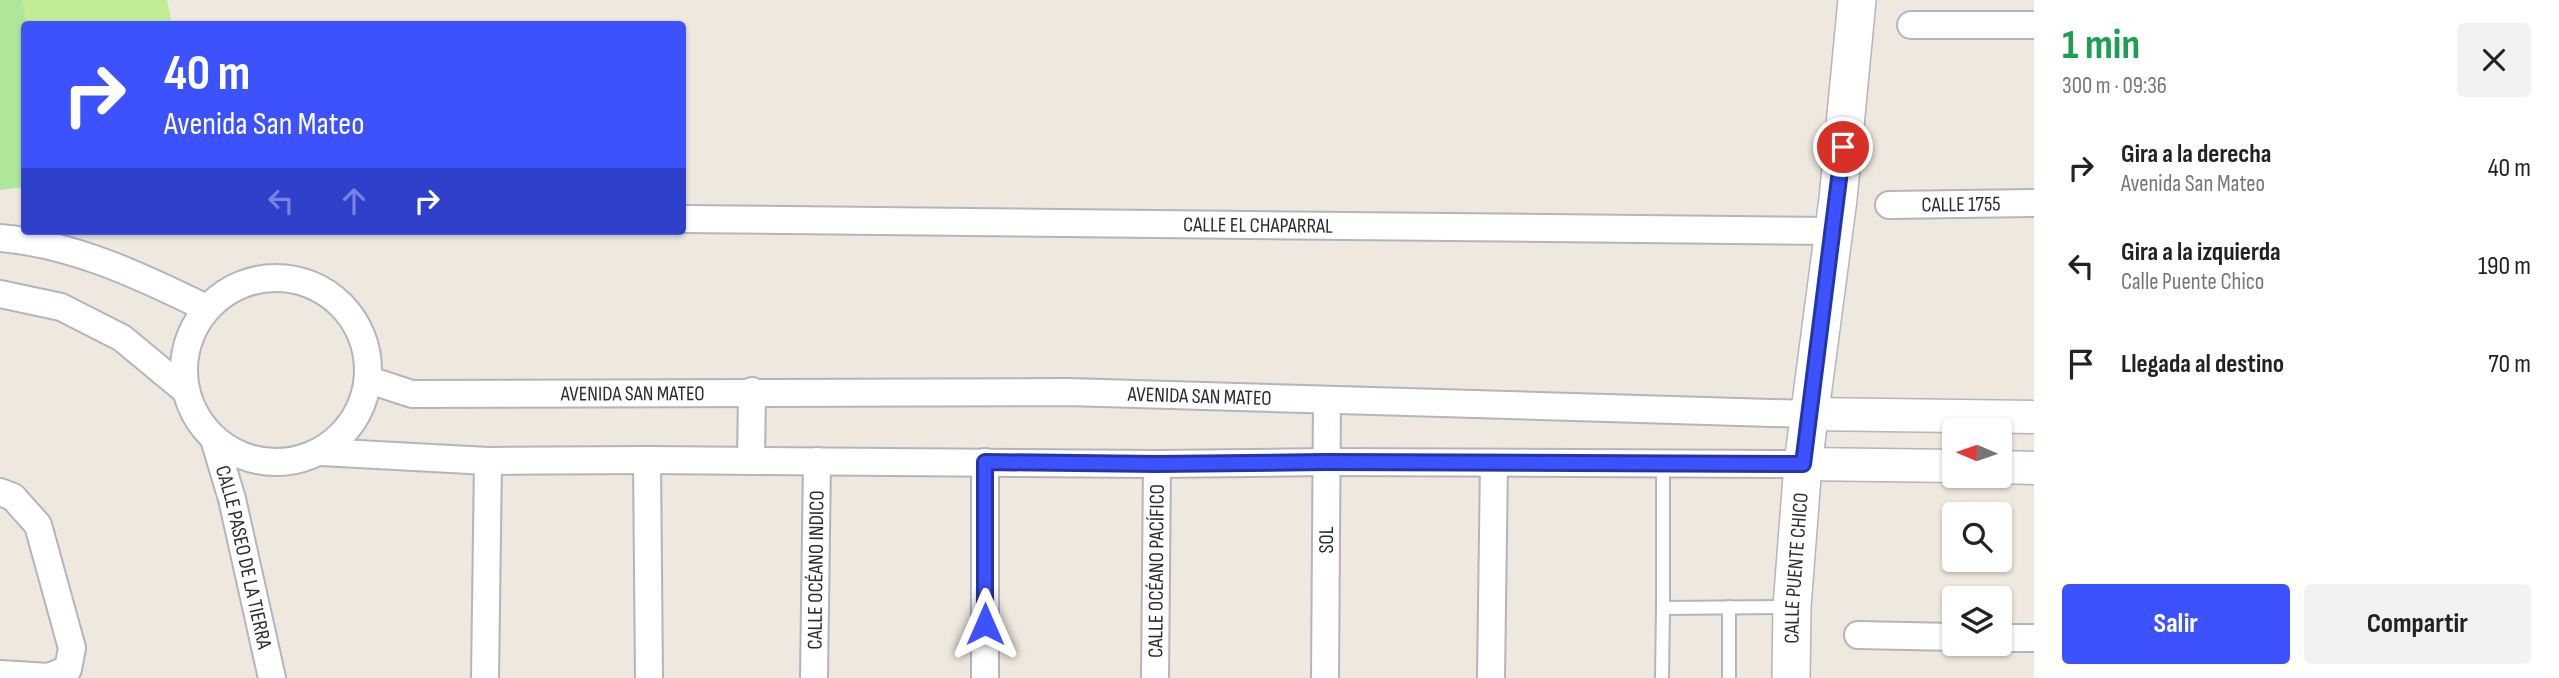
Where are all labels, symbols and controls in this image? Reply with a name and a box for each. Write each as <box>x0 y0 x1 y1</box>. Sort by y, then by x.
text: 1 min <box>2062 20 2140 71</box>
button: close <box>2457 23 2531 97</box>
text: 40 m <box>164 45 250 104</box>
icon: right <box>49 49 140 140</box>
text: 300 m · 09:36 <box>2062 72 2167 100</box>
text: Avenida San Mateo <box>164 105 364 144</box>
pin <box>1813 117 1873 177</box>
icon: arrive <box>1824 128 1862 166</box>
text: Gira a la derecha <box>2121 139 2271 170</box>
icon: right <box>2062 149 2100 187</box>
text: 40 m <box>2488 153 2531 184</box>
text: Avenida San Mateo <box>2121 170 2265 198</box>
icon: left <box>262 182 300 220</box>
icon: ahead <box>335 182 373 220</box>
icon: right <box>408 182 446 220</box>
street label: CALLE 1755 <box>1921 191 2001 218</box>
street label: CALLE EL CHAPARRAL <box>1183 212 1333 239</box>
text: Gira a la izquierda <box>2121 237 2281 268</box>
icon: left <box>2062 247 2100 285</box>
text: 190 m <box>2478 251 2531 282</box>
text: Calle Puente Chico <box>2121 268 2264 296</box>
icon: arrive <box>2062 345 2100 383</box>
text: Llegada al destino <box>2121 349 2284 380</box>
text: 70 m <box>2488 349 2531 380</box>
street label: AVENIDA SAN MATEO <box>560 381 705 407</box>
street label: AVENIDA SAN MATEO <box>1126 382 1272 411</box>
north arrow <box>1942 418 2012 488</box>
map controls <box>1942 418 2012 656</box>
street label: CALLE PASEO DE LA TIERRA <box>210 463 277 652</box>
street label: CALLE OCÉANO PACÍFICO <box>1143 484 1170 658</box>
street label: CALLE OCÉANO INDICO <box>802 490 830 650</box>
street label: CALLE PUENTE CHICO <box>1779 492 1814 644</box>
button: search <box>1942 502 2012 572</box>
street label: SOL <box>1314 526 1339 554</box>
button: Salir <box>2062 584 2290 664</box>
button: Compartir <box>2304 584 2531 664</box>
button: layers <box>1942 586 2012 656</box>
position arrow <box>948 587 1022 661</box>

